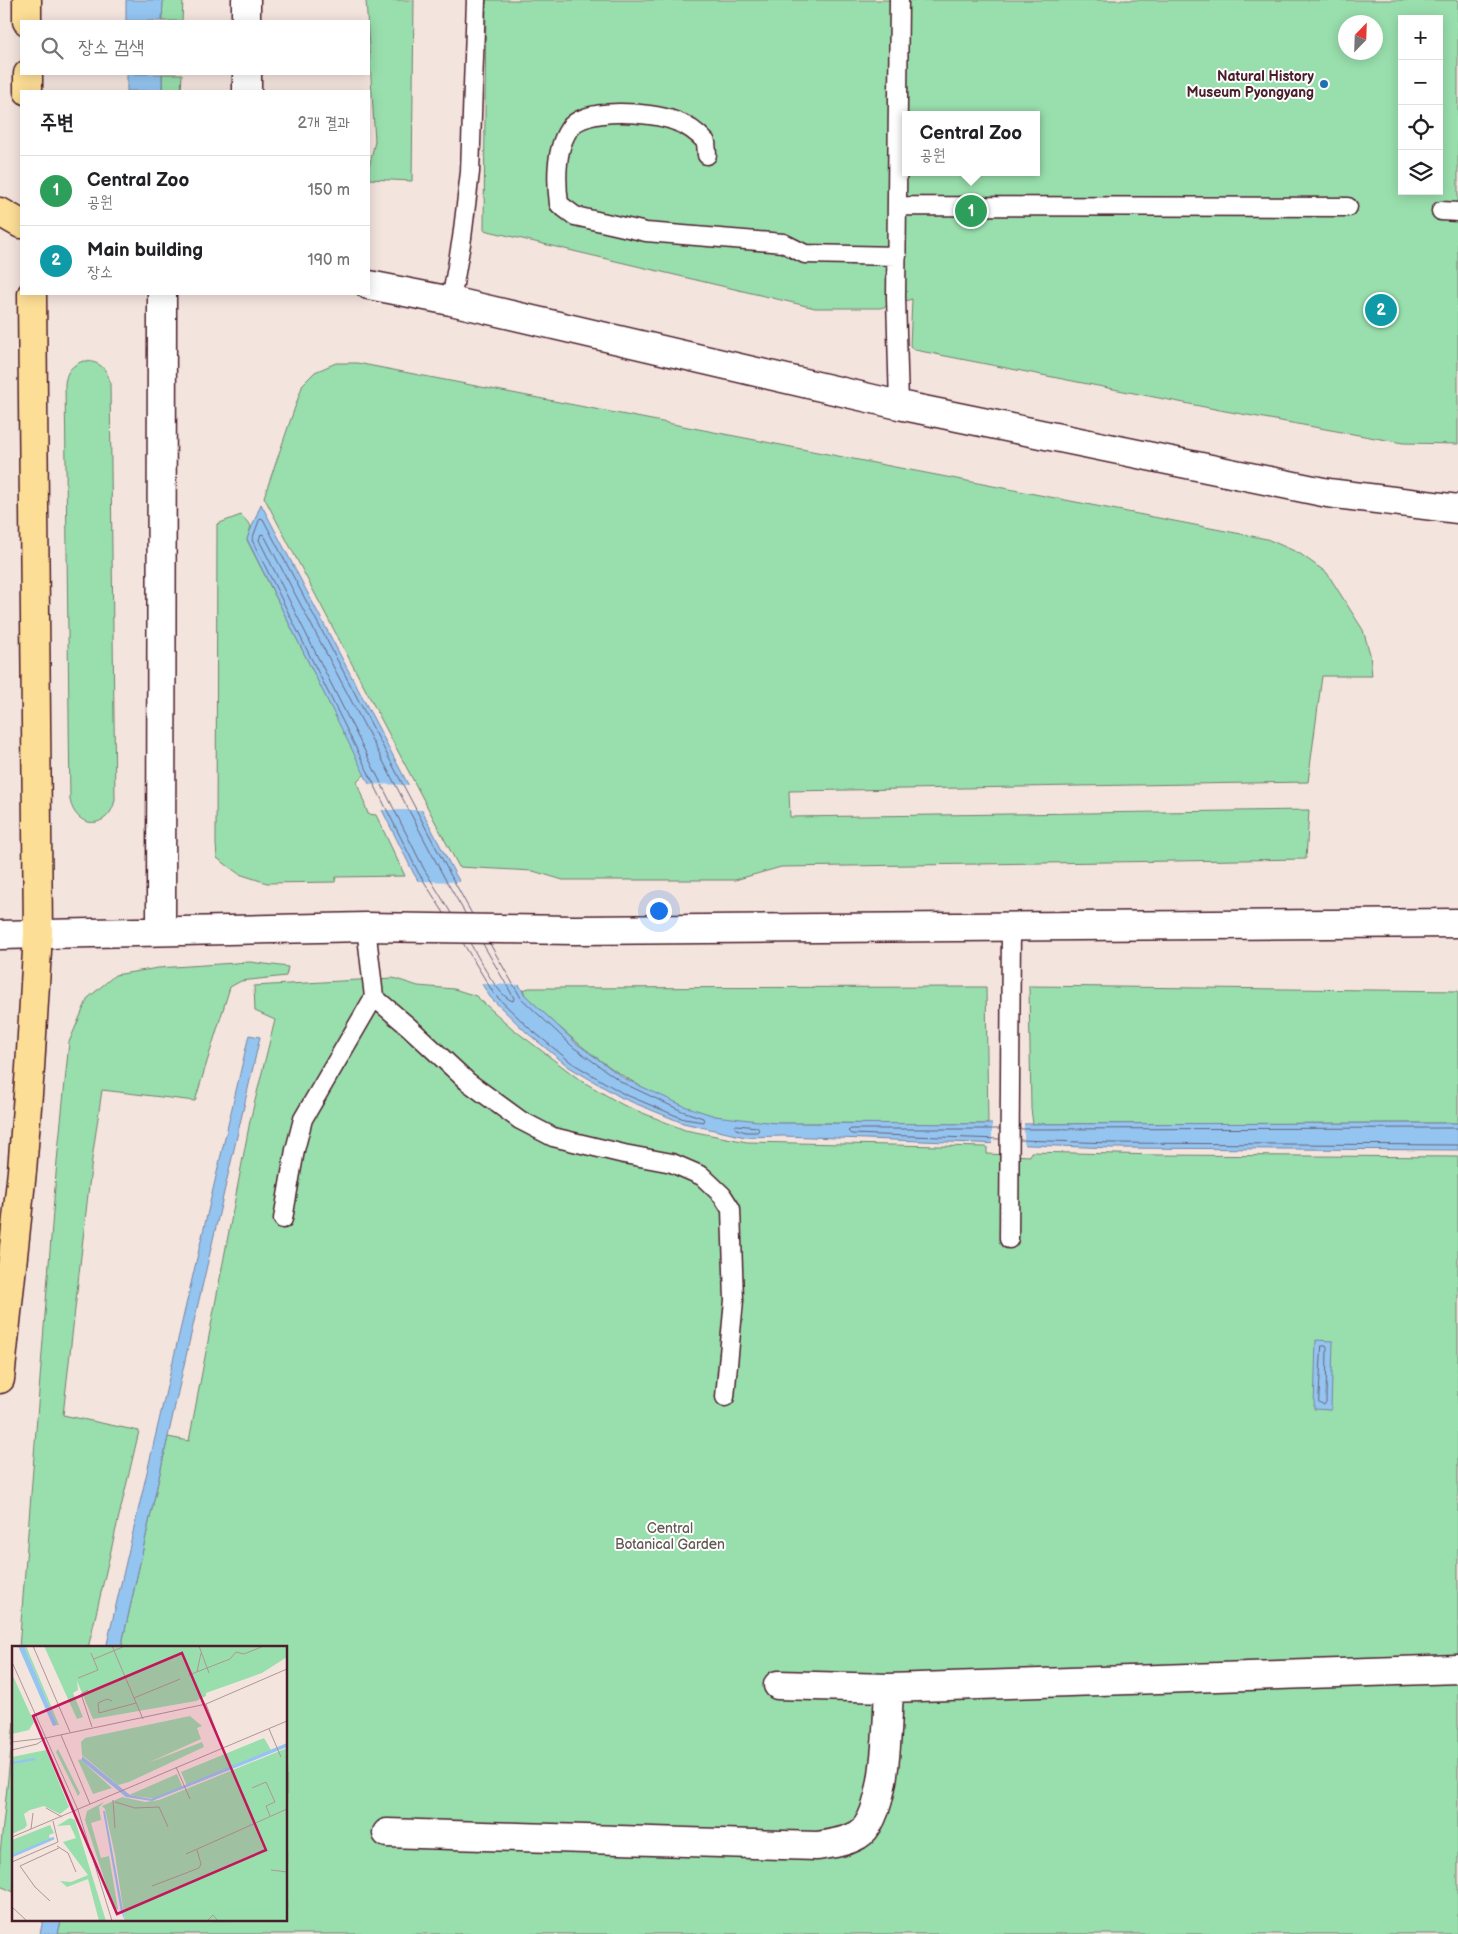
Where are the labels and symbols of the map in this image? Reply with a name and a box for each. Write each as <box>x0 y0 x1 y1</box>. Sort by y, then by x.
north arrow <box>1338 15 1383 60</box>
place label: Natural History Museum Pyongyang <box>1186 68 1315 101</box>
marker: Natural History Museum Pyongyang <box>1318 78 1330 90</box>
pin: 1 <box>955 192 987 230</box>
pin: 2 <box>1365 291 1397 329</box>
your location <box>646 898 672 924</box>
park label: Central Botanical Garden <box>615 1520 725 1553</box>
inset map <box>12 1646 288 1922</box>

